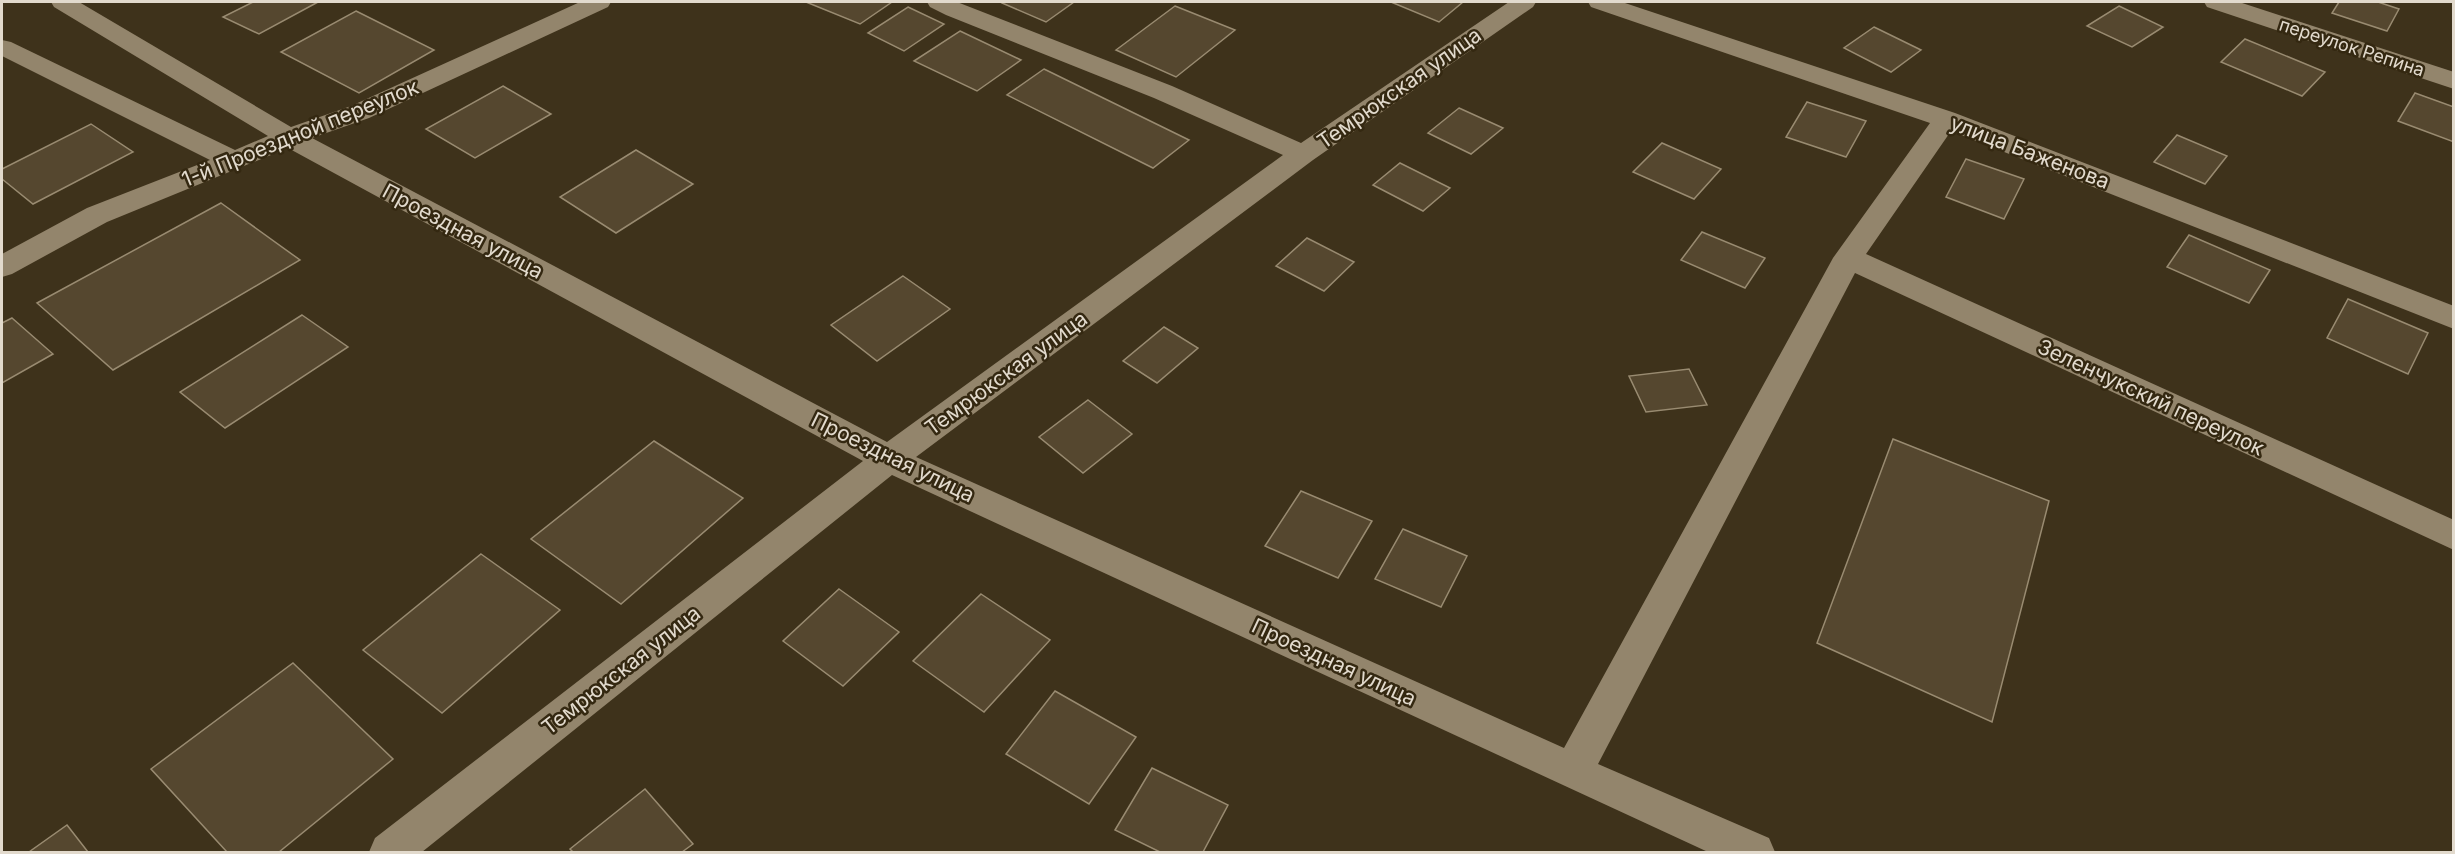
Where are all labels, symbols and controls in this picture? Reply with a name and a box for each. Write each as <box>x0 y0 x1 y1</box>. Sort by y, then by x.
street label: переулок Репина <box>2277 14 2427 80</box>
street label: Темрюкская улица <box>1312 22 1486 154</box>
street label: 1-й Проездной переулок <box>178 74 422 192</box>
street label: улица Баженова <box>1947 110 2113 194</box>
street label: Проездная улица <box>378 178 548 284</box>
street label: Темрюкская улица <box>920 306 1092 440</box>
street label: Зеленчукский переулок <box>2034 334 2269 461</box>
street label: Проездная улица <box>807 407 979 507</box>
street label: Темрюкская улица <box>537 600 705 740</box>
street label: Проездная улица <box>1248 613 1420 711</box>

